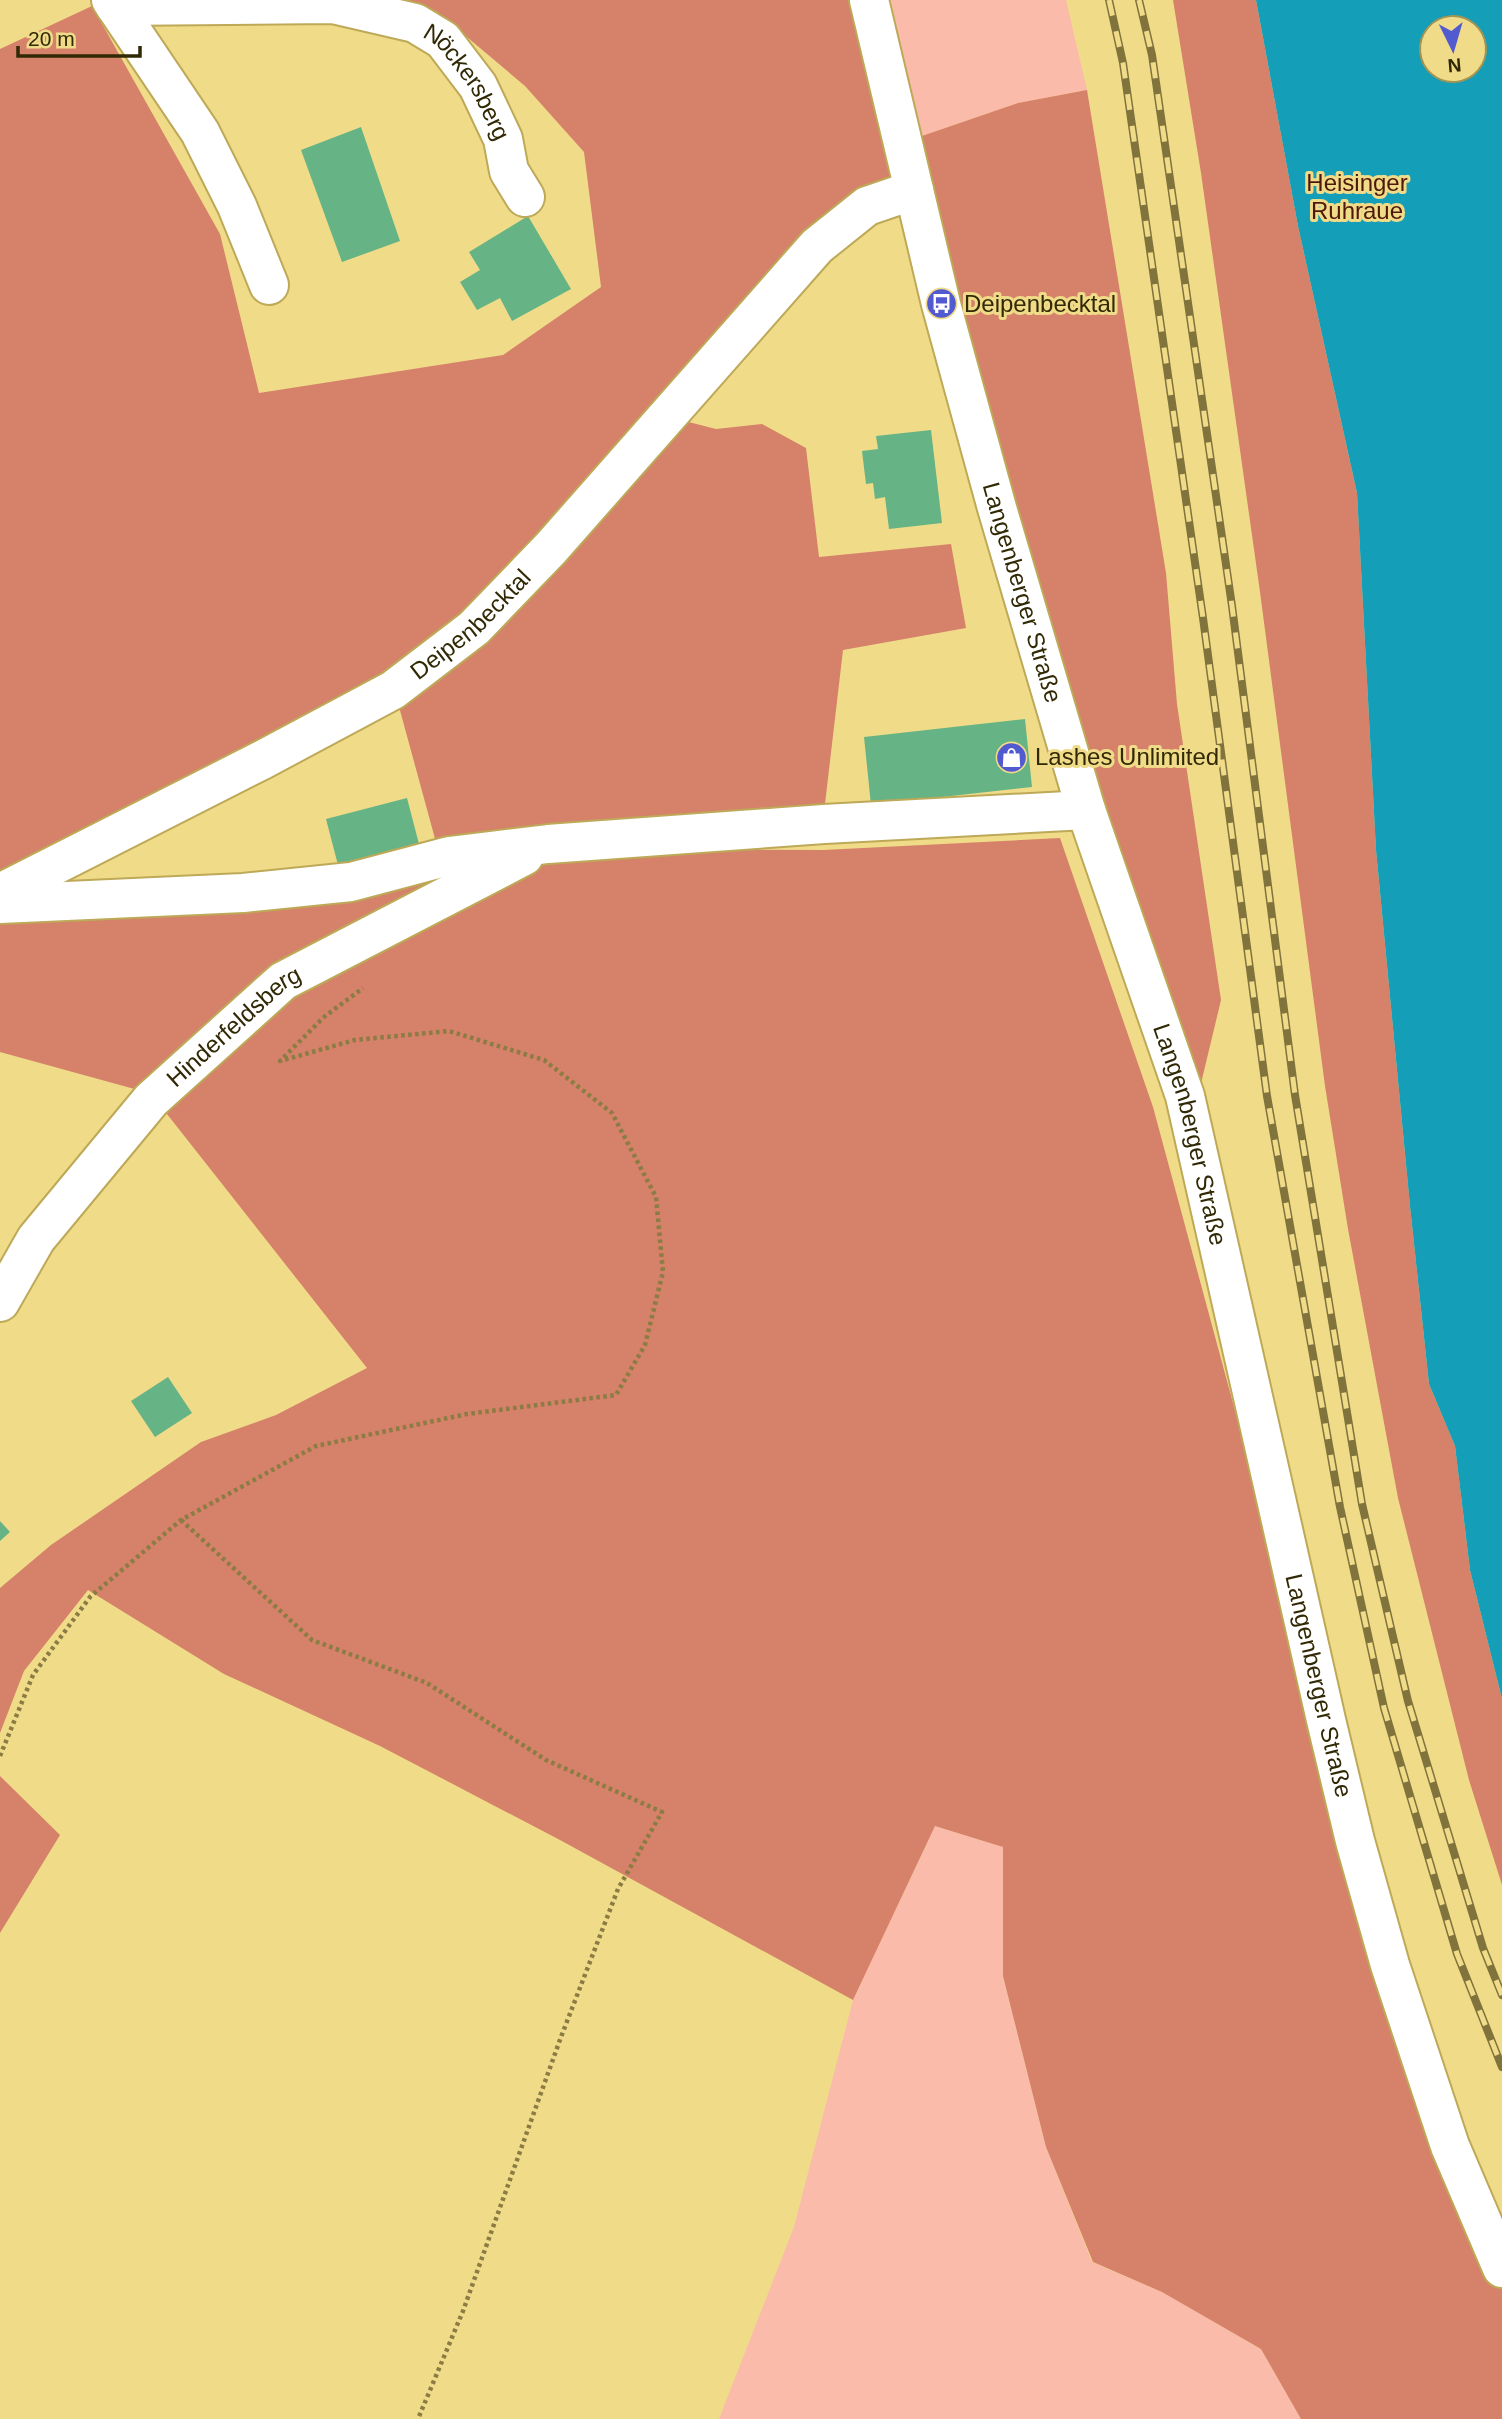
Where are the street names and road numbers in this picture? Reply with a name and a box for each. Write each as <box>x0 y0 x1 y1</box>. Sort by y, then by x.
street label: Nöckersberg <box>419 18 516 144</box>
street label: Langenberger Straße <box>978 479 1068 706</box>
street label: Deipenbecktal <box>405 564 536 685</box>
street label: Hinderfeldsberg <box>161 960 305 1092</box>
street label: Langenberger Straße <box>1148 1020 1232 1248</box>
street label: Langenberger Straße <box>1280 1571 1358 1800</box>

